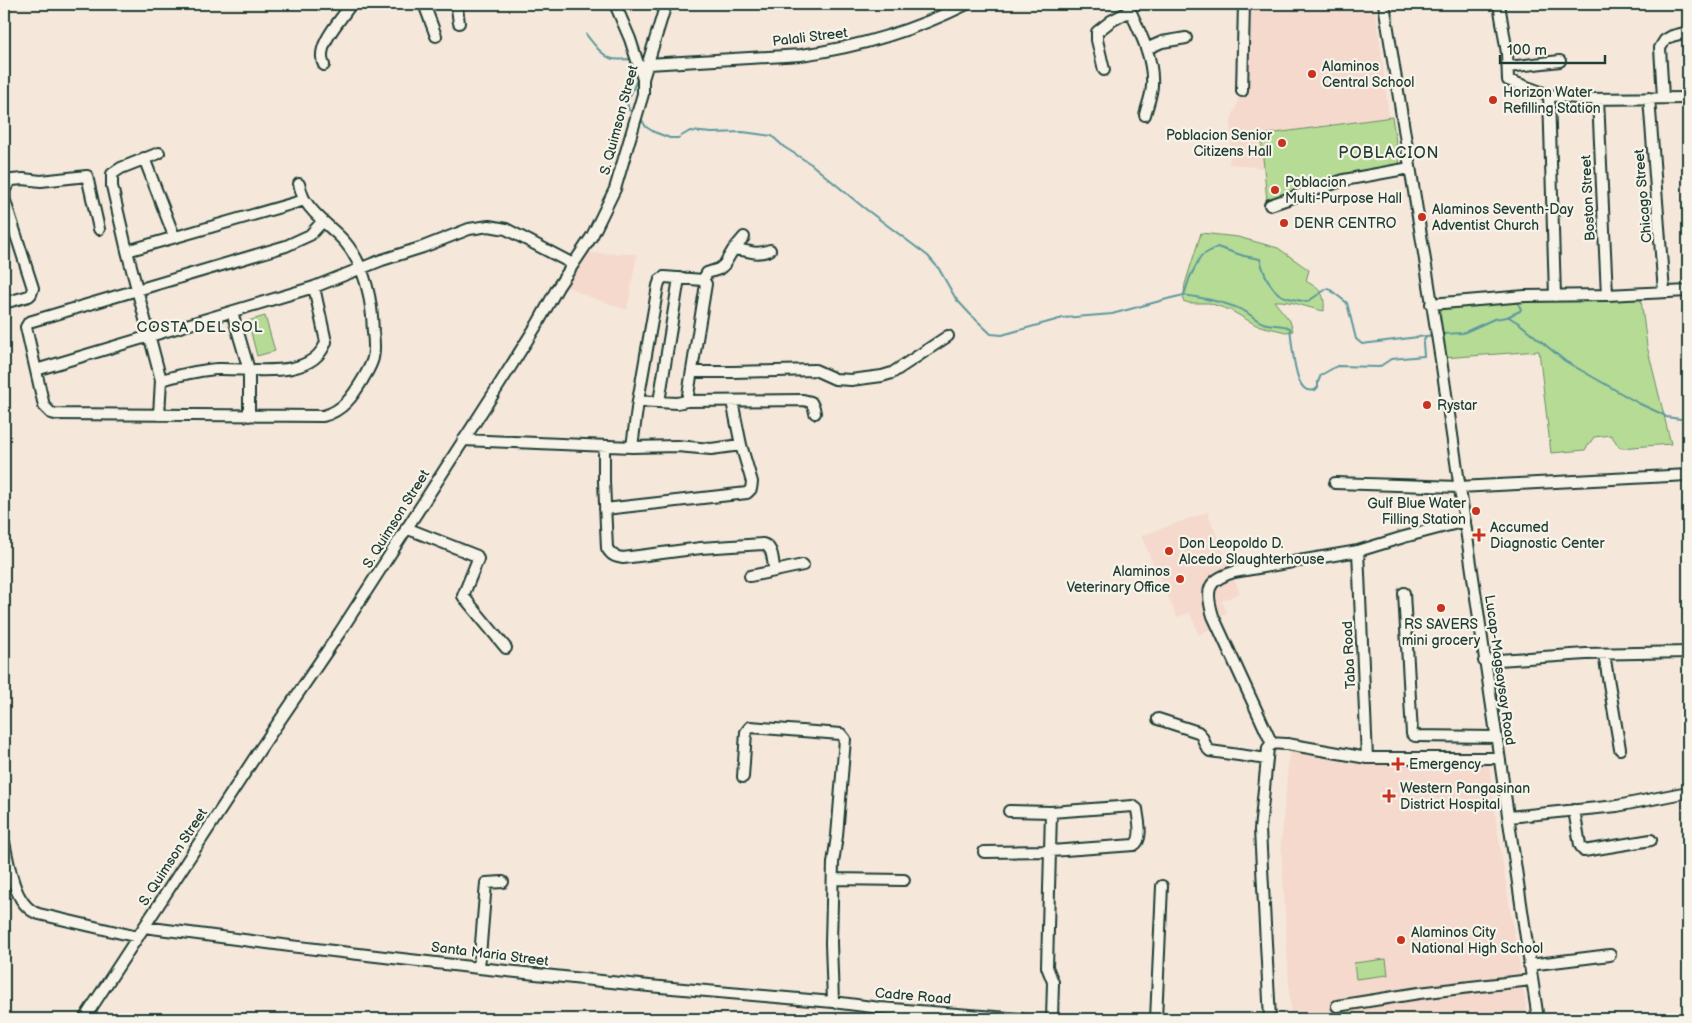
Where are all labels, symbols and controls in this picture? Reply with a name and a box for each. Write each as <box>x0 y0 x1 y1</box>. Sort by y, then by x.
street label: Palali Street <box>772 24 849 50</box>
scale bar <box>1500 32 1604 64</box>
text: 100 m <box>1507 41 1547 60</box>
place label: Alaminos Central School <box>1322 58 1414 91</box>
street label: S. Quimson Street <box>596 63 642 177</box>
marker: Alaminos Central School <box>1306 68 1318 80</box>
place label: Horizon Water Refilling Station <box>1503 84 1601 117</box>
marker: Horizon Water Refilling Station <box>1487 94 1499 106</box>
place label: Poblacion Senior Citizens Hall <box>1166 127 1273 160</box>
marker: Poblacion Senior Citizens Hall <box>1276 137 1288 149</box>
district label: POBLACION <box>1338 144 1440 163</box>
street label: Chicago Street <box>1630 148 1656 244</box>
street label: Boston Street <box>1577 154 1599 241</box>
place label: Poblacion Multi-Purpose Hall <box>1285 174 1402 207</box>
marker: Poblacion Multi-Purpose Hall <box>1269 184 1281 196</box>
place label: Alaminos Seventh-Day Adventist Church <box>1432 201 1574 234</box>
marker: Alaminos Seventh-Day Adventist Church <box>1416 211 1428 223</box>
place label: DENR CENTRO <box>1294 215 1397 232</box>
marker: DENR CENTRO <box>1278 217 1290 229</box>
district label: COSTA DEL SOL <box>137 318 263 337</box>
place label: Rystar <box>1437 397 1478 414</box>
marker: Rystar <box>1421 399 1433 411</box>
street label: S. Quimson Street <box>359 466 434 571</box>
place label: Gulf Blue Water Filling Station <box>1367 495 1467 528</box>
marker: Gulf Blue Water Filling Station <box>1470 505 1482 517</box>
place label: Accumed Diagnostic Center <box>1490 519 1605 552</box>
marker: Accumed Diagnostic Center <box>1472 528 1486 542</box>
place label: Don Leopoldo D. Alcedo Slaughterhouse <box>1179 535 1325 568</box>
marker: Don Leopoldo D. Alcedo Slaughterhouse <box>1163 545 1175 557</box>
place label: Alaminos Veterinary Office <box>1066 563 1170 596</box>
marker: Alaminos Veterinary Office <box>1174 573 1186 585</box>
street label: Lucap-Magsaysay Road <box>1481 594 1519 746</box>
marker: RS SAVERS mini grocery <box>1435 602 1447 614</box>
place label: RS SAVERS mini grocery <box>1402 616 1481 649</box>
street label: Taba Road <box>1339 620 1359 690</box>
place label: Emergency <box>1409 756 1482 773</box>
marker: Emergency <box>1391 757 1405 771</box>
place label: Western Pangasinan District Hospital <box>1400 780 1530 813</box>
marker: Western Pangasinan District Hospital <box>1382 789 1396 803</box>
street label: S. Quimson Street <box>135 804 211 909</box>
place label: Alaminos City National High School <box>1411 924 1543 957</box>
marker: Alaminos City National High School <box>1395 934 1407 946</box>
street label: Santa Maria Street <box>430 938 550 970</box>
street label: Cadre Road <box>874 984 952 1008</box>

